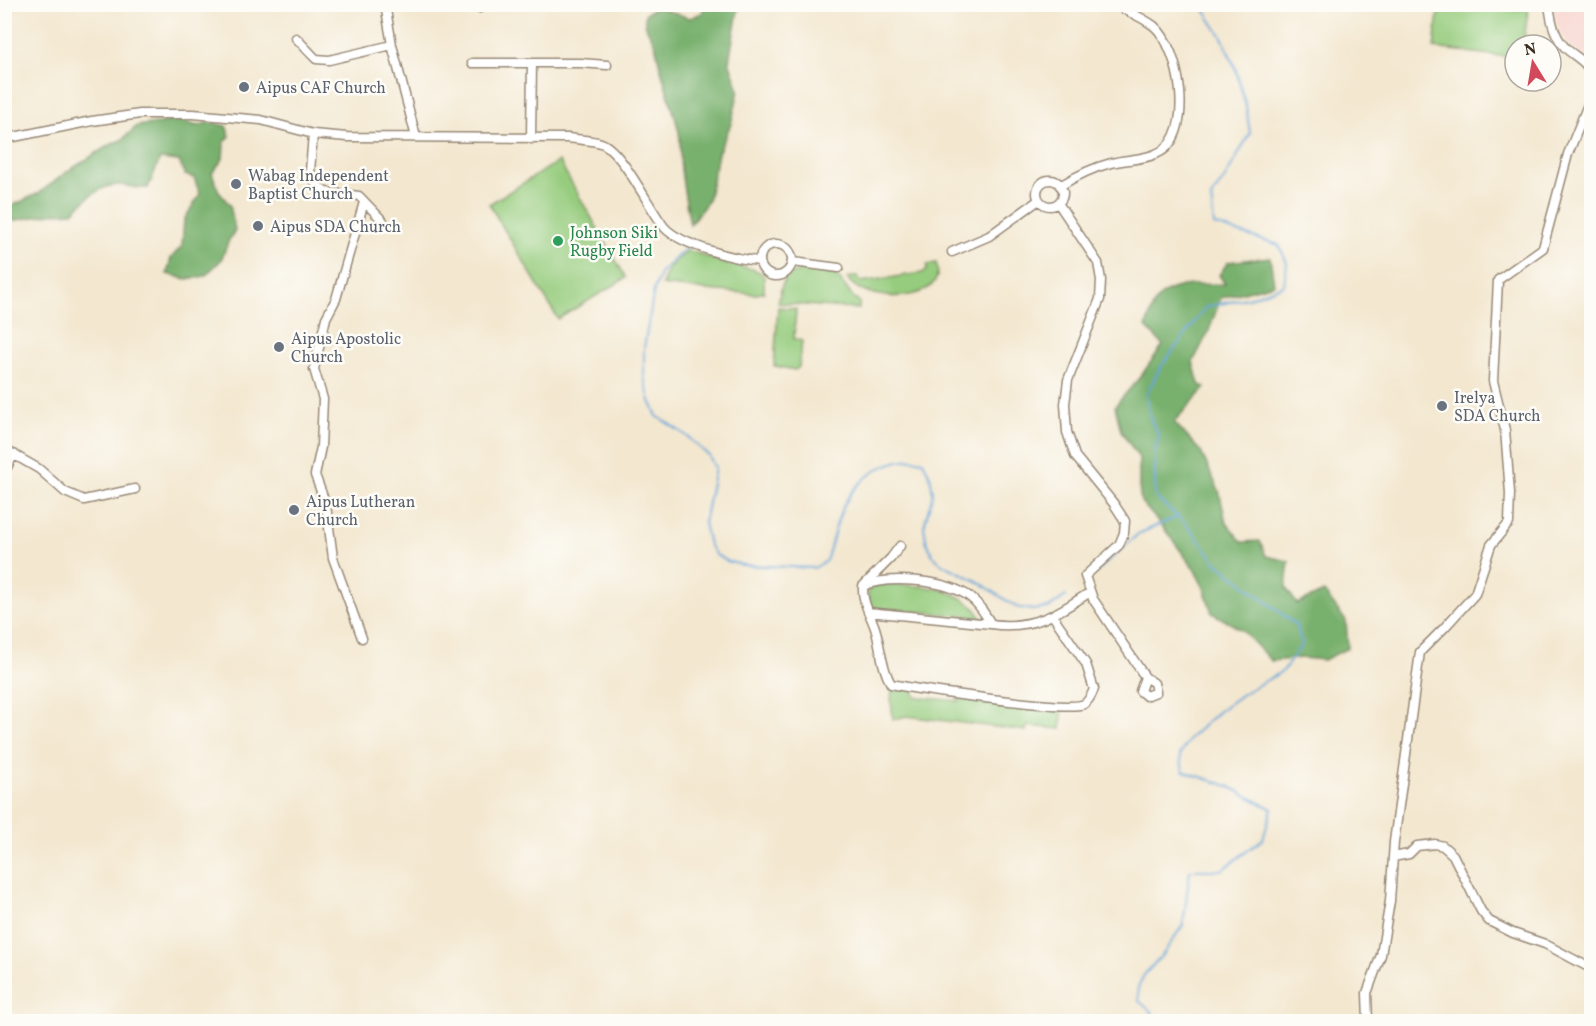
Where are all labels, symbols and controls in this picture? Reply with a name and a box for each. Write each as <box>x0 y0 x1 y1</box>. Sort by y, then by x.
north arrow <box>1503 33 1563 93</box>
text: N <box>1523 38 1539 62</box>
place label: Aipus CAF Church <box>256 78 386 100</box>
marker: Aipus CAF Church <box>237 80 251 94</box>
place label: Wabag Independent Baptist Church <box>248 166 389 206</box>
marker: Wabag Independent Baptist Church <box>229 177 243 191</box>
place label: Aipus SDA Church <box>270 217 401 239</box>
marker: Aipus SDA Church <box>251 219 265 233</box>
place label: Johnson Siki Rugby Field <box>570 223 658 263</box>
marker: Johnson Siki Rugby Field <box>551 234 565 248</box>
place label: Aipus Apostolic Church <box>291 329 401 369</box>
marker: Aipus Apostolic Church <box>272 340 286 354</box>
place label: Irelya SDA Church <box>1454 388 1541 428</box>
marker: Irelya SDA Church <box>1435 399 1449 413</box>
place label: Aipus Lutheran Church <box>306 492 415 532</box>
marker: Aipus Lutheran Church <box>287 503 301 517</box>

